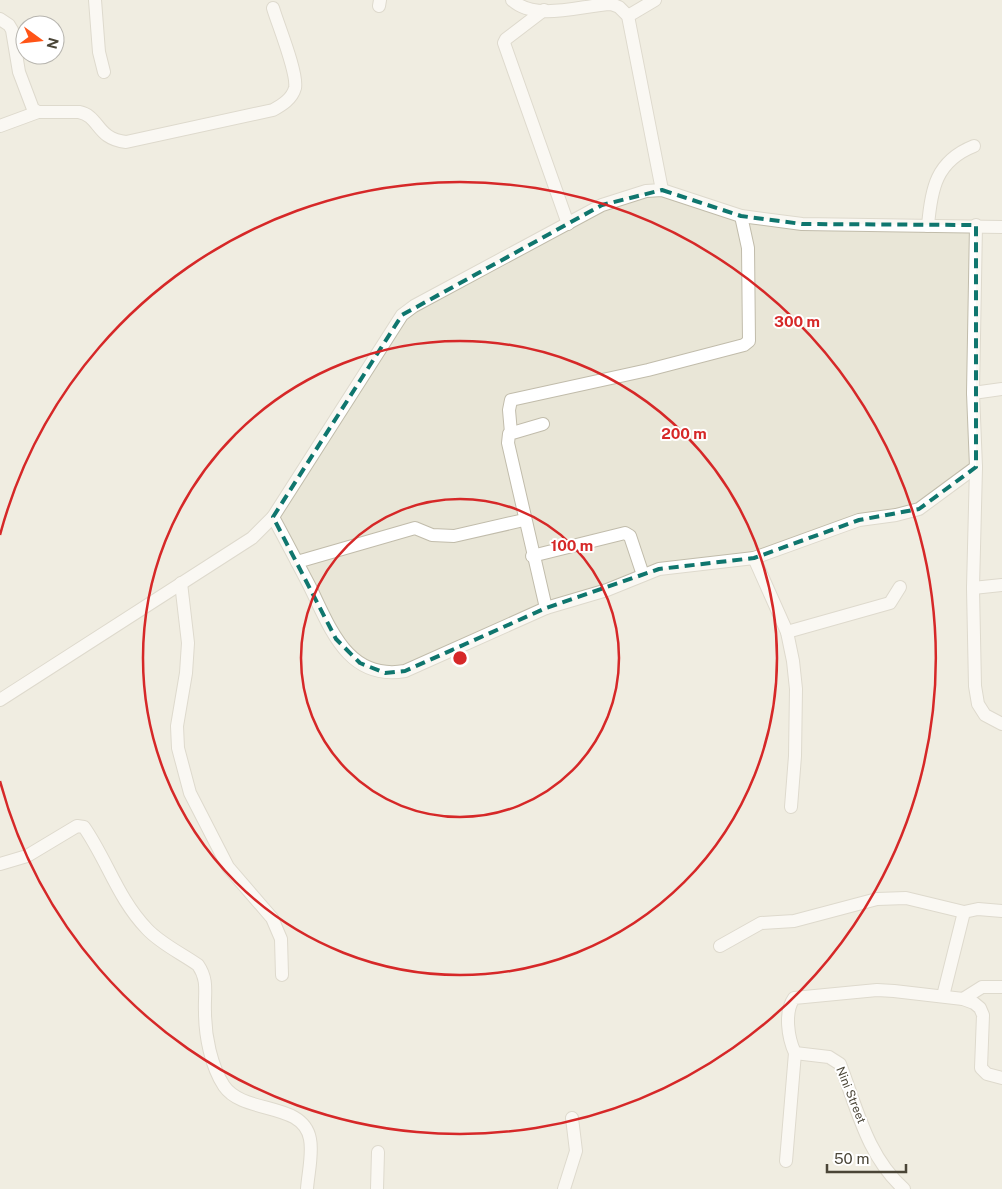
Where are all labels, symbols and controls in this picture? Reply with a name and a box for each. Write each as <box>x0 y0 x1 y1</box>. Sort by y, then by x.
north arrow <box>15 15 65 65</box>
text: N <box>43 36 62 51</box>
text: 300 m <box>774 313 820 330</box>
text: 200 m <box>661 425 707 442</box>
text: 100 m <box>551 537 593 554</box>
centre of rings <box>451 649 469 667</box>
street label: Nini Street <box>833 1065 869 1126</box>
scale bar <box>827 1142 906 1174</box>
text: 50 m <box>834 1150 869 1167</box>

